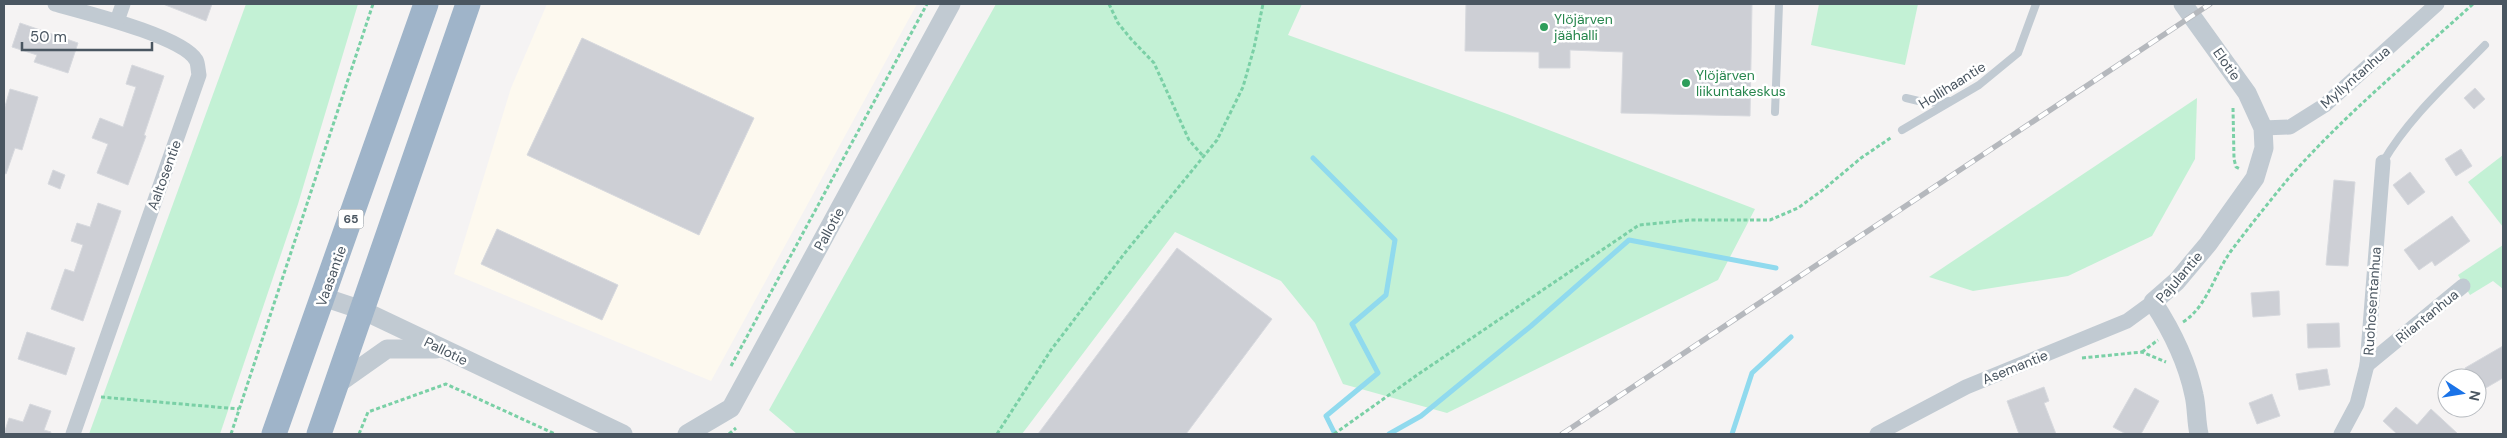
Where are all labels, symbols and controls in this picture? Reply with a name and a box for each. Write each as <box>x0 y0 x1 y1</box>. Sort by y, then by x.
place label: Ylöjärven jäähalli <box>1553 10 1613 44</box>
scale bar <box>22 20 152 52</box>
marker: Ylöjärven jäähalli <box>1538 21 1550 33</box>
text: 50 m <box>30 27 67 47</box>
street label: Myllyntanhua <box>2316 42 2394 112</box>
street label: Elotie <box>2209 44 2245 84</box>
street label: Hollihaantie <box>1915 57 1989 113</box>
place label: Ylöjärven liikuntakeskus <box>1696 66 1786 100</box>
marker: Ylöjärven liikuntakeskus <box>1680 77 1692 89</box>
street label: Aaltosentie <box>143 138 185 212</box>
street label: Pallotie <box>810 204 848 254</box>
road number: 65 <box>338 210 364 228</box>
street label: Vaasantie <box>312 243 350 309</box>
street label: Ruohosentanhua <box>2359 246 2385 356</box>
street label: Pajulantie <box>2152 248 2206 306</box>
street label: Riiantanhua <box>2392 285 2462 347</box>
street label: Pallotie <box>421 333 471 369</box>
street label: Asemantie <box>1980 346 2050 388</box>
north arrow <box>2437 368 2487 418</box>
text: N <box>2465 389 2485 403</box>

